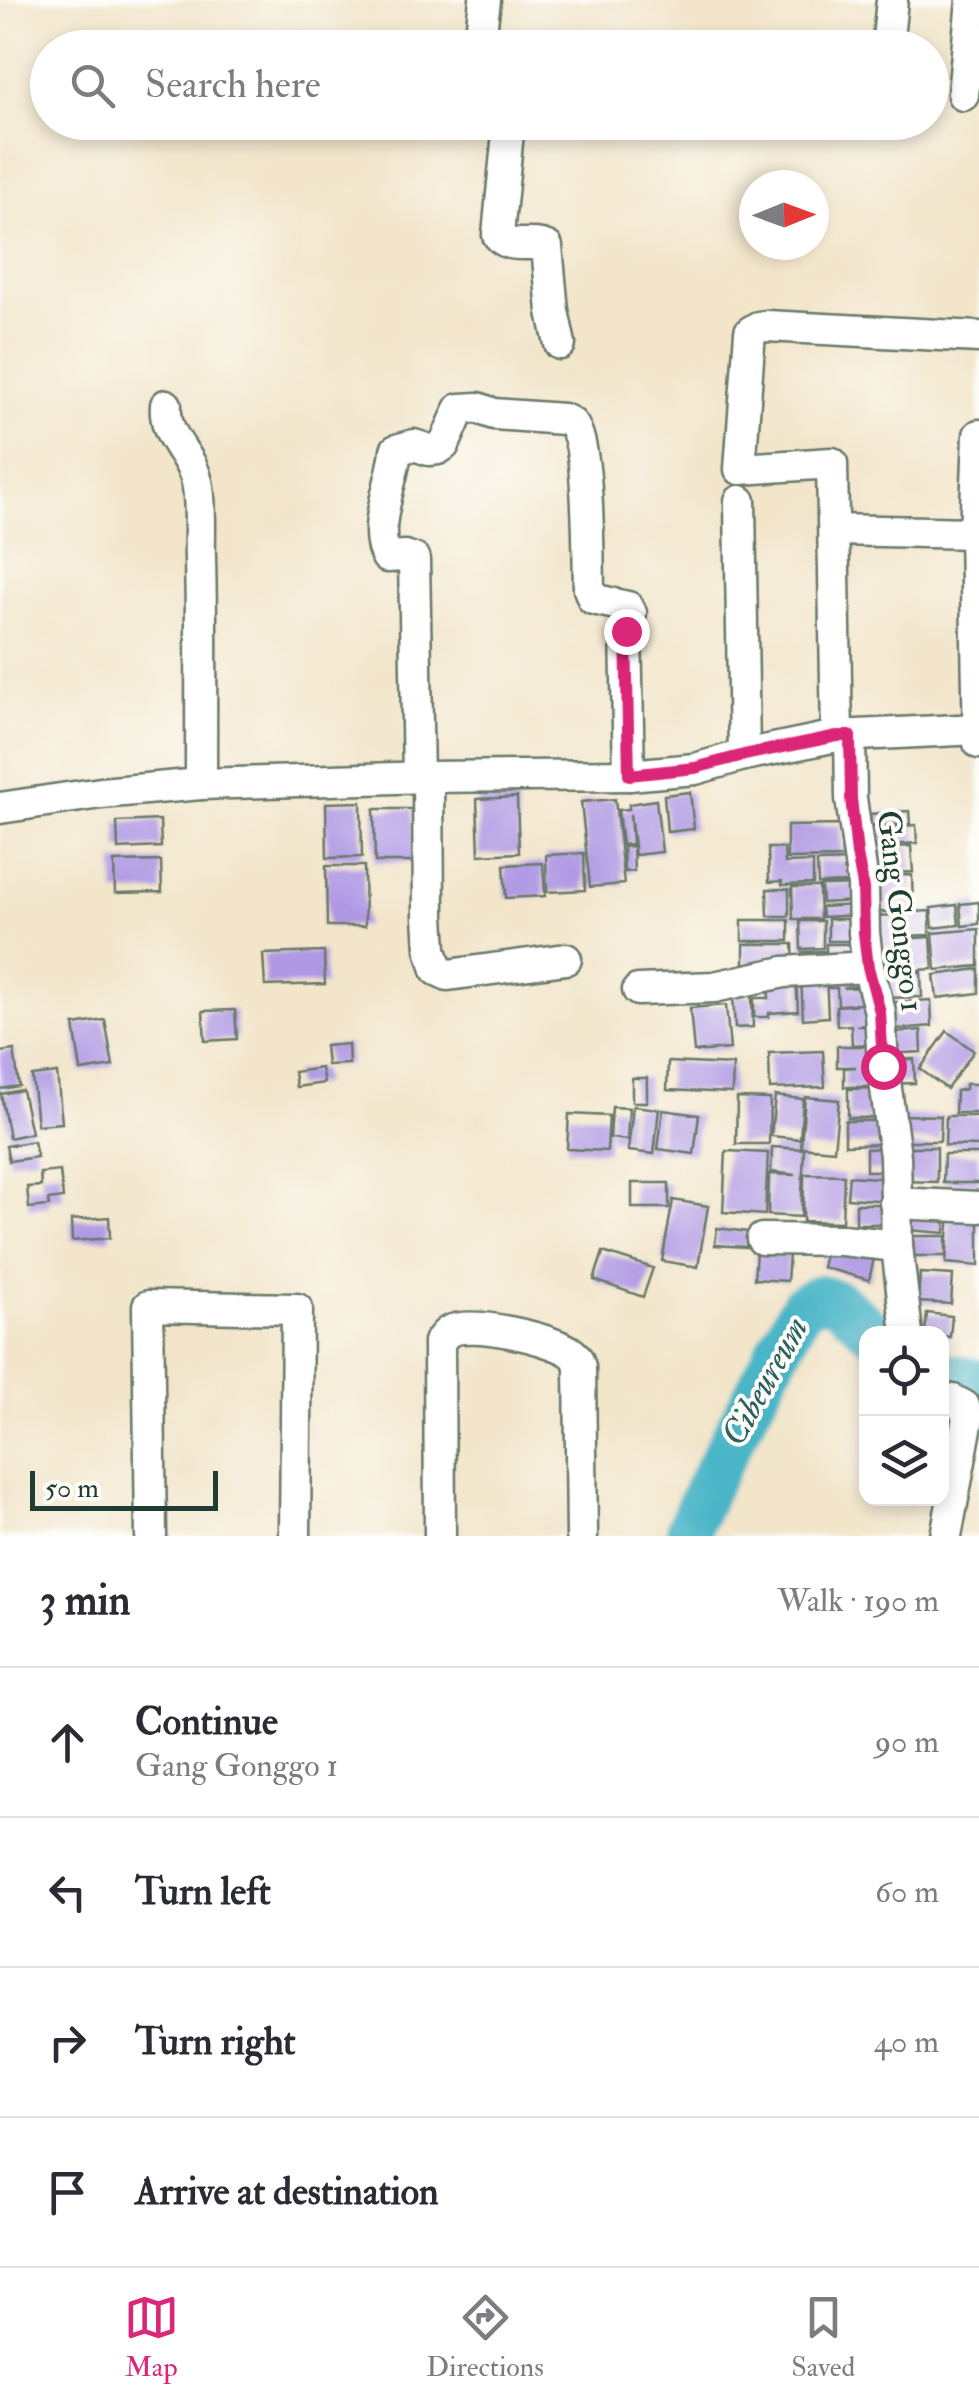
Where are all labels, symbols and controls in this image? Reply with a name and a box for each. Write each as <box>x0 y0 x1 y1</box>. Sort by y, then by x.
search box <box>30 30 949 140</box>
icon: search <box>65 58 120 113</box>
text: Search here <box>145 61 321 109</box>
north arrow <box>739 170 829 260</box>
route end <box>604 609 650 655</box>
street label: Gang Gonggo 1 <box>868 808 932 1014</box>
route start <box>861 1044 907 1090</box>
water label: Cibeureum <box>712 1309 818 1454</box>
map controls <box>859 1326 949 1506</box>
button: locate <box>859 1326 949 1416</box>
button: layers <box>859 1416 949 1506</box>
scale bar <box>30 1466 218 1510</box>
text: 50 m <box>45 1471 99 1506</box>
text: 3 min <box>40 1575 130 1627</box>
text: Walk · 190 m <box>777 1581 939 1621</box>
text: Continue <box>135 1698 278 1746</box>
icon: ahead <box>40 1715 95 1770</box>
text: 90 m <box>875 1722 939 1762</box>
text: Gang Gonggo 1 <box>135 1746 338 1786</box>
icon: left <box>40 1865 95 1920</box>
text: Turn left <box>135 1868 271 1916</box>
text: 60 m <box>875 1872 939 1912</box>
icon: right <box>40 2015 95 2070</box>
text: Turn right <box>135 2018 296 2066</box>
text: 40 m <box>874 2022 939 2062</box>
icon: arrive <box>40 2165 95 2220</box>
text: Arrive at destination <box>135 2168 439 2216</box>
tab: Map <box>124 2290 179 2385</box>
tab: Directions <box>426 2290 544 2385</box>
tab: Saved <box>791 2290 855 2385</box>

